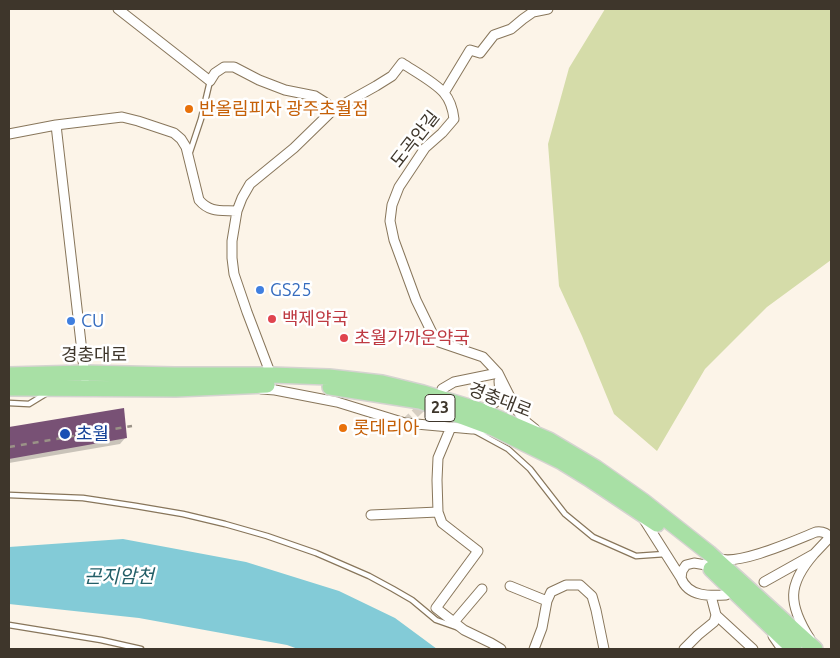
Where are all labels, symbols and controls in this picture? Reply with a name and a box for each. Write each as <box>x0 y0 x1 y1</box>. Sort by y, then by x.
place label: 반올림피자 광주초월점 <box>199 98 369 120</box>
marker: 반올림피자 광주초월점 <box>183 103 195 115</box>
street label: 도곡안길 <box>386 106 444 172</box>
place label: GS25 <box>270 279 312 301</box>
marker: GS25 <box>254 284 266 296</box>
place label: 백제약국 <box>282 308 348 330</box>
place label: CU <box>81 310 104 332</box>
marker: 백제약국 <box>266 313 278 325</box>
marker: CU <box>65 315 77 327</box>
place label: 초월가까운약국 <box>354 327 470 349</box>
marker: 초월가까운약국 <box>338 332 350 344</box>
street label: 경충대로 <box>61 344 127 366</box>
street label: 경충대로 <box>465 378 535 422</box>
road number: 23 <box>425 394 455 422</box>
place label: 롯데리아 <box>353 417 419 439</box>
marker: 롯데리아 <box>337 422 349 434</box>
place label: 초월 <box>76 423 109 445</box>
marker: 초월 <box>58 427 72 441</box>
water label: 곤지암천 <box>84 566 154 588</box>

